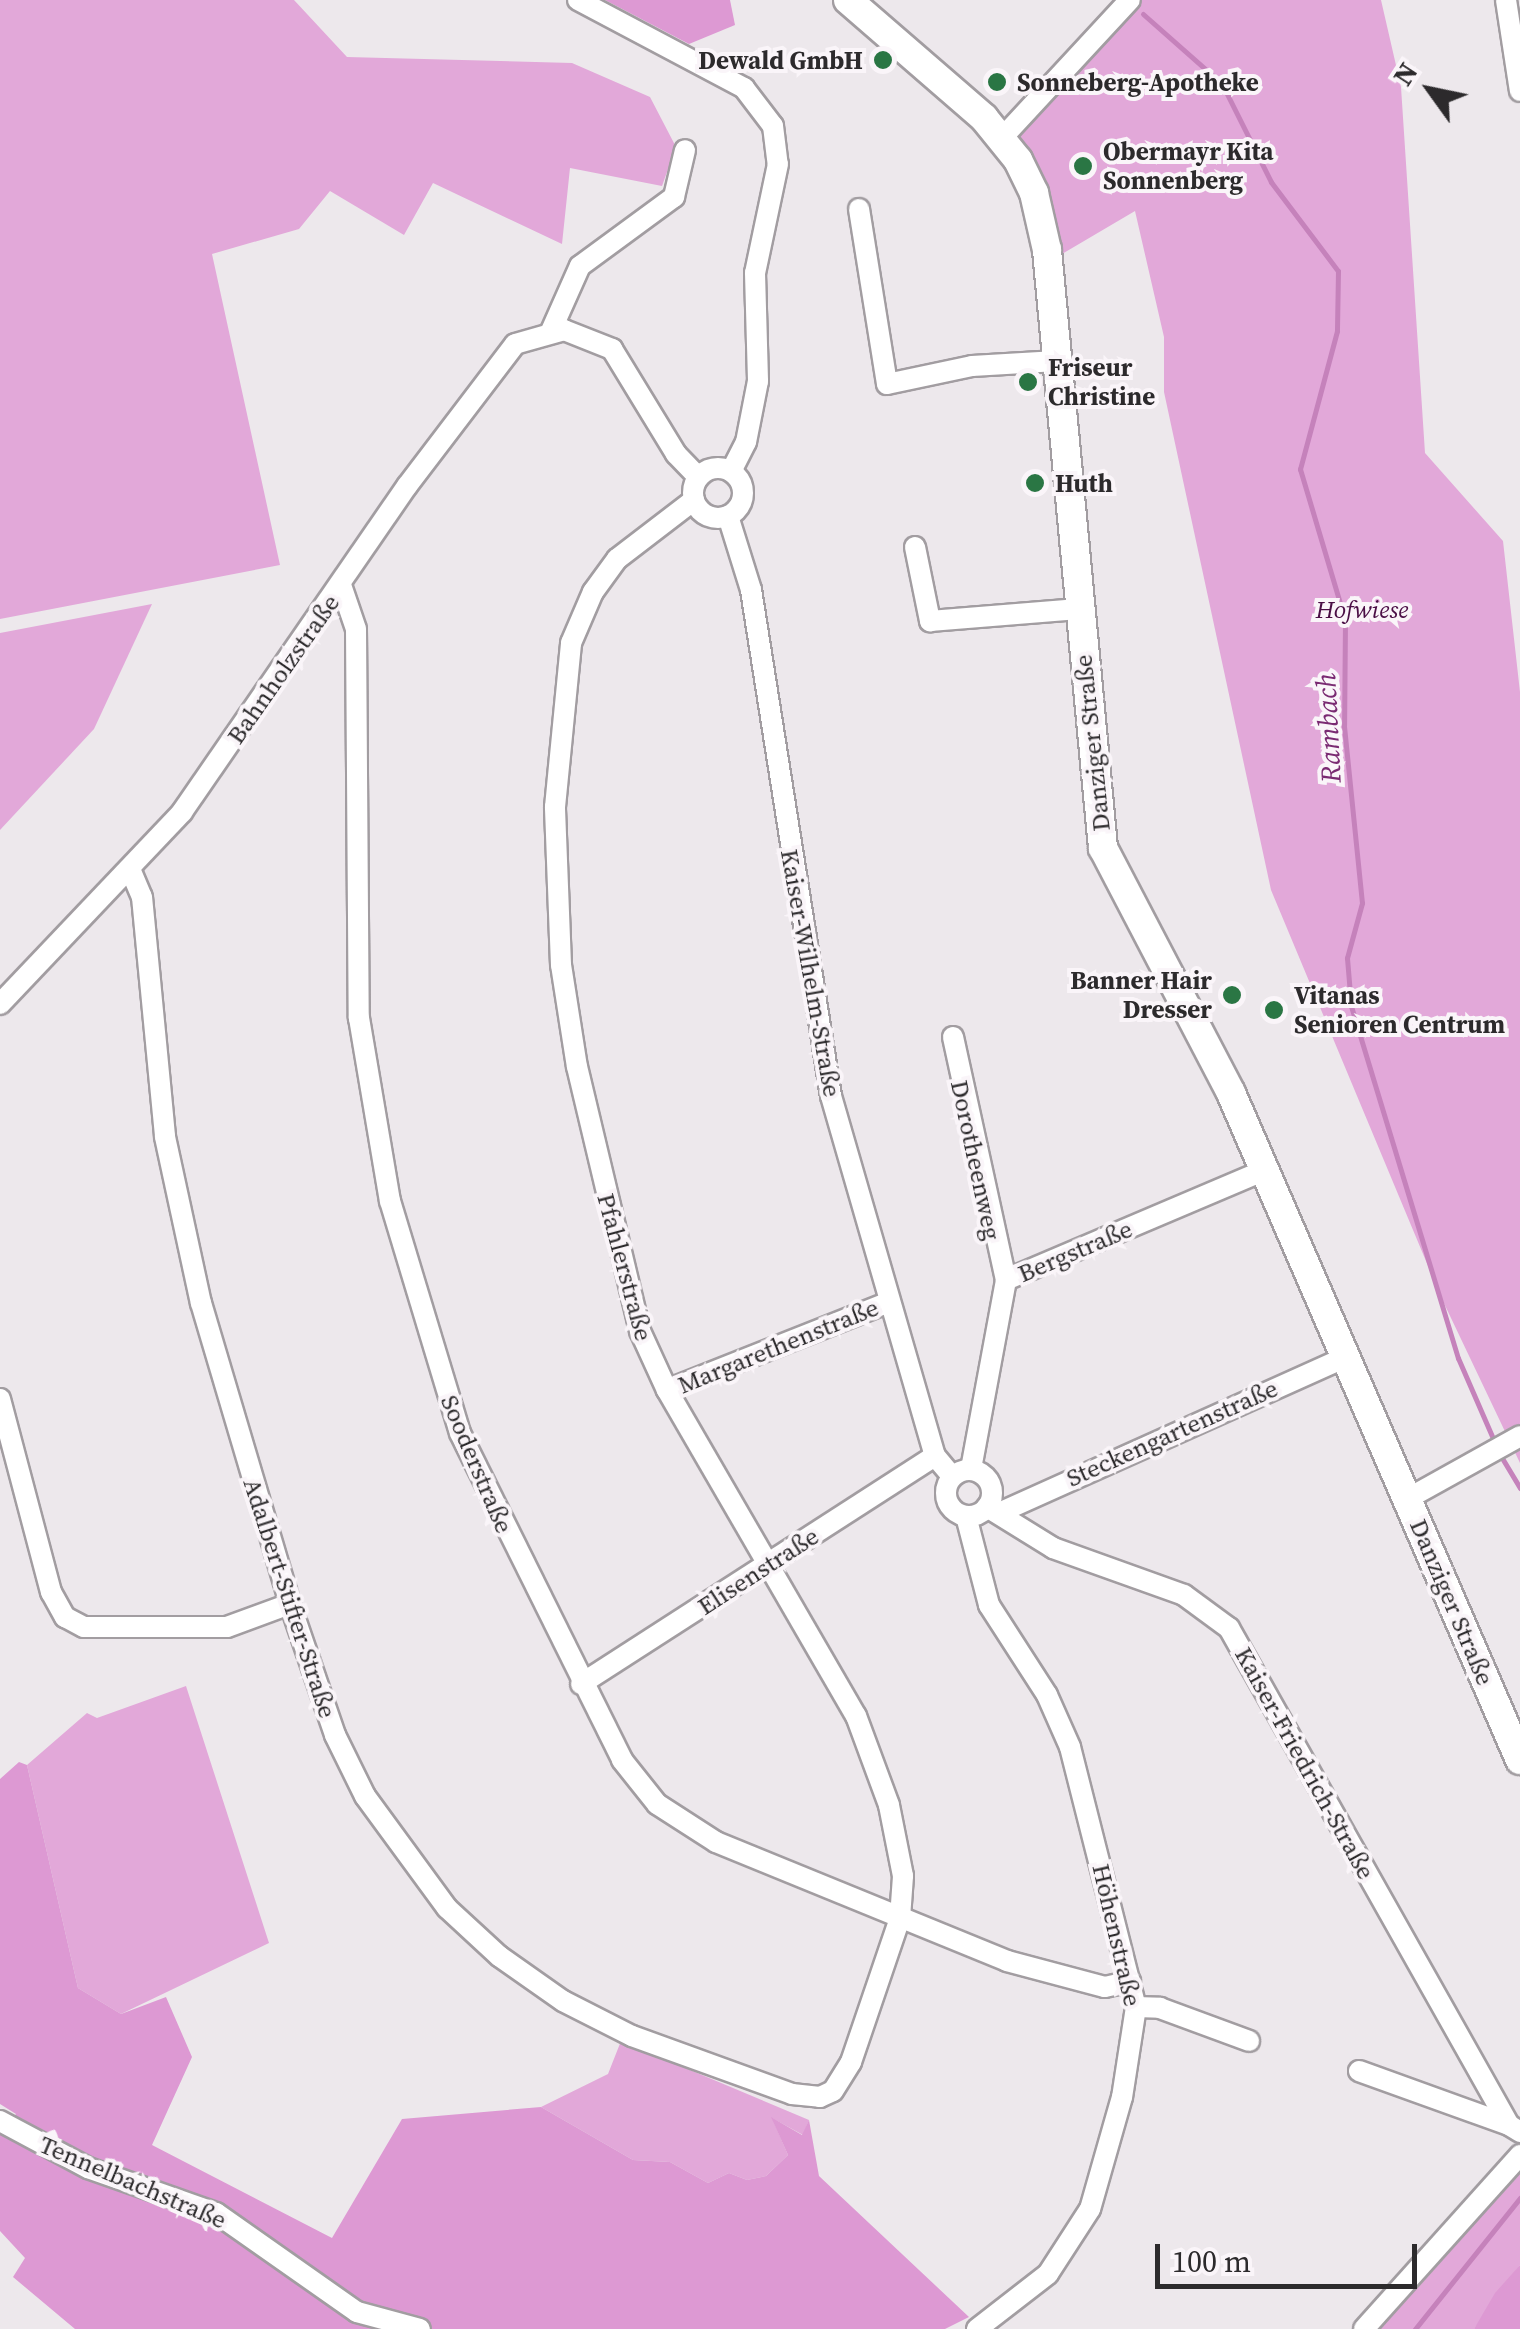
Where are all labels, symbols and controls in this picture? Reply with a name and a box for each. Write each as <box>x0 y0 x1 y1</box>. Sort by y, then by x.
north arrow <box>1380 40 1480 140</box>
place label: Dewald GmbH <box>698 45 863 75</box>
marker: Dewald GmbH <box>872 49 894 71</box>
text: N <box>1383 55 1426 93</box>
place label: Sonneberg-Apotheke <box>1017 67 1259 97</box>
marker: Sonneberg-Apotheke <box>986 71 1008 93</box>
place label: Obermayr Kita Sonnenberg <box>1103 137 1274 196</box>
marker: Obermayr Kita Sonnenberg <box>1072 155 1094 177</box>
place label: Friseur Christine <box>1048 353 1155 412</box>
marker: Friseur Christine <box>1017 371 1039 393</box>
place label: Huth <box>1055 468 1113 498</box>
marker: Huth <box>1024 472 1046 494</box>
street label: Bahnholzstraße <box>220 589 346 749</box>
park label: Hofwiese <box>1315 594 1409 624</box>
street label: Danziger Straße <box>1068 653 1116 833</box>
water label: Rambach <box>1308 672 1348 784</box>
street label: Kaiser-Wilhelm-Straße <box>774 847 848 1099</box>
place label: Banner Hair Dresser <box>1070 966 1212 1025</box>
place label: Vitanas Senioren Centrum <box>1294 981 1505 1040</box>
marker: Banner Hair Dresser <box>1221 984 1243 1006</box>
marker: Vitanas Senioren Centrum <box>1263 999 1285 1021</box>
street label: Dorotheenweg <box>944 1077 1008 1243</box>
street label: Pfahlerstraße <box>591 1190 659 1344</box>
street label: Bergstraße <box>1013 1213 1137 1289</box>
street label: Margarethenstraße <box>673 1292 883 1400</box>
street label: Steckengartenstraße <box>1062 1373 1282 1493</box>
street label: Sooderstraße <box>434 1390 520 1538</box>
street label: Adalbert-Stifter-Straße <box>237 1474 343 1722</box>
street label: Danziger Straße <box>1404 1514 1500 1690</box>
street label: Elisenstraße <box>692 1521 824 1621</box>
street label: Kaiser-Friedrich-Straße <box>1229 1642 1381 1884</box>
street label: Höhenstraße <box>1086 1861 1148 2009</box>
street label: Tennelbachstraße <box>35 2129 231 2235</box>
scale bar <box>1160 2224 1422 2286</box>
text: 100 m <box>1172 2241 1251 2282</box>

